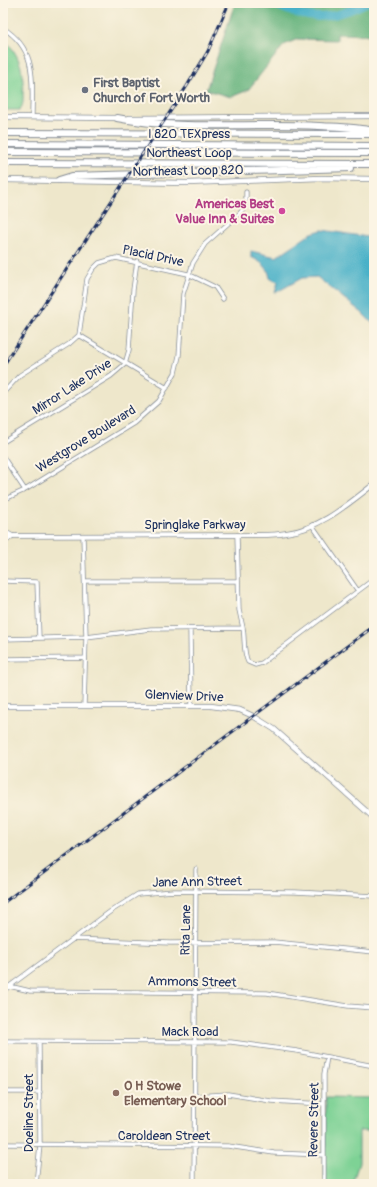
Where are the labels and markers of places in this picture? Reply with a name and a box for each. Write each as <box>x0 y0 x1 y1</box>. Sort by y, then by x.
place label: First Baptist Church of Fort Worth <box>93 75 210 106</box>
marker: First Baptist Church of Fort Worth <box>80 85 90 95</box>
place label: Americas Best Value Inn & Suites <box>175 196 275 227</box>
marker: Americas Best Value Inn & Suites <box>277 206 287 216</box>
place label: O H Stowe Elementary School <box>124 1078 227 1109</box>
marker: O H Stowe Elementary School <box>111 1088 121 1098</box>

